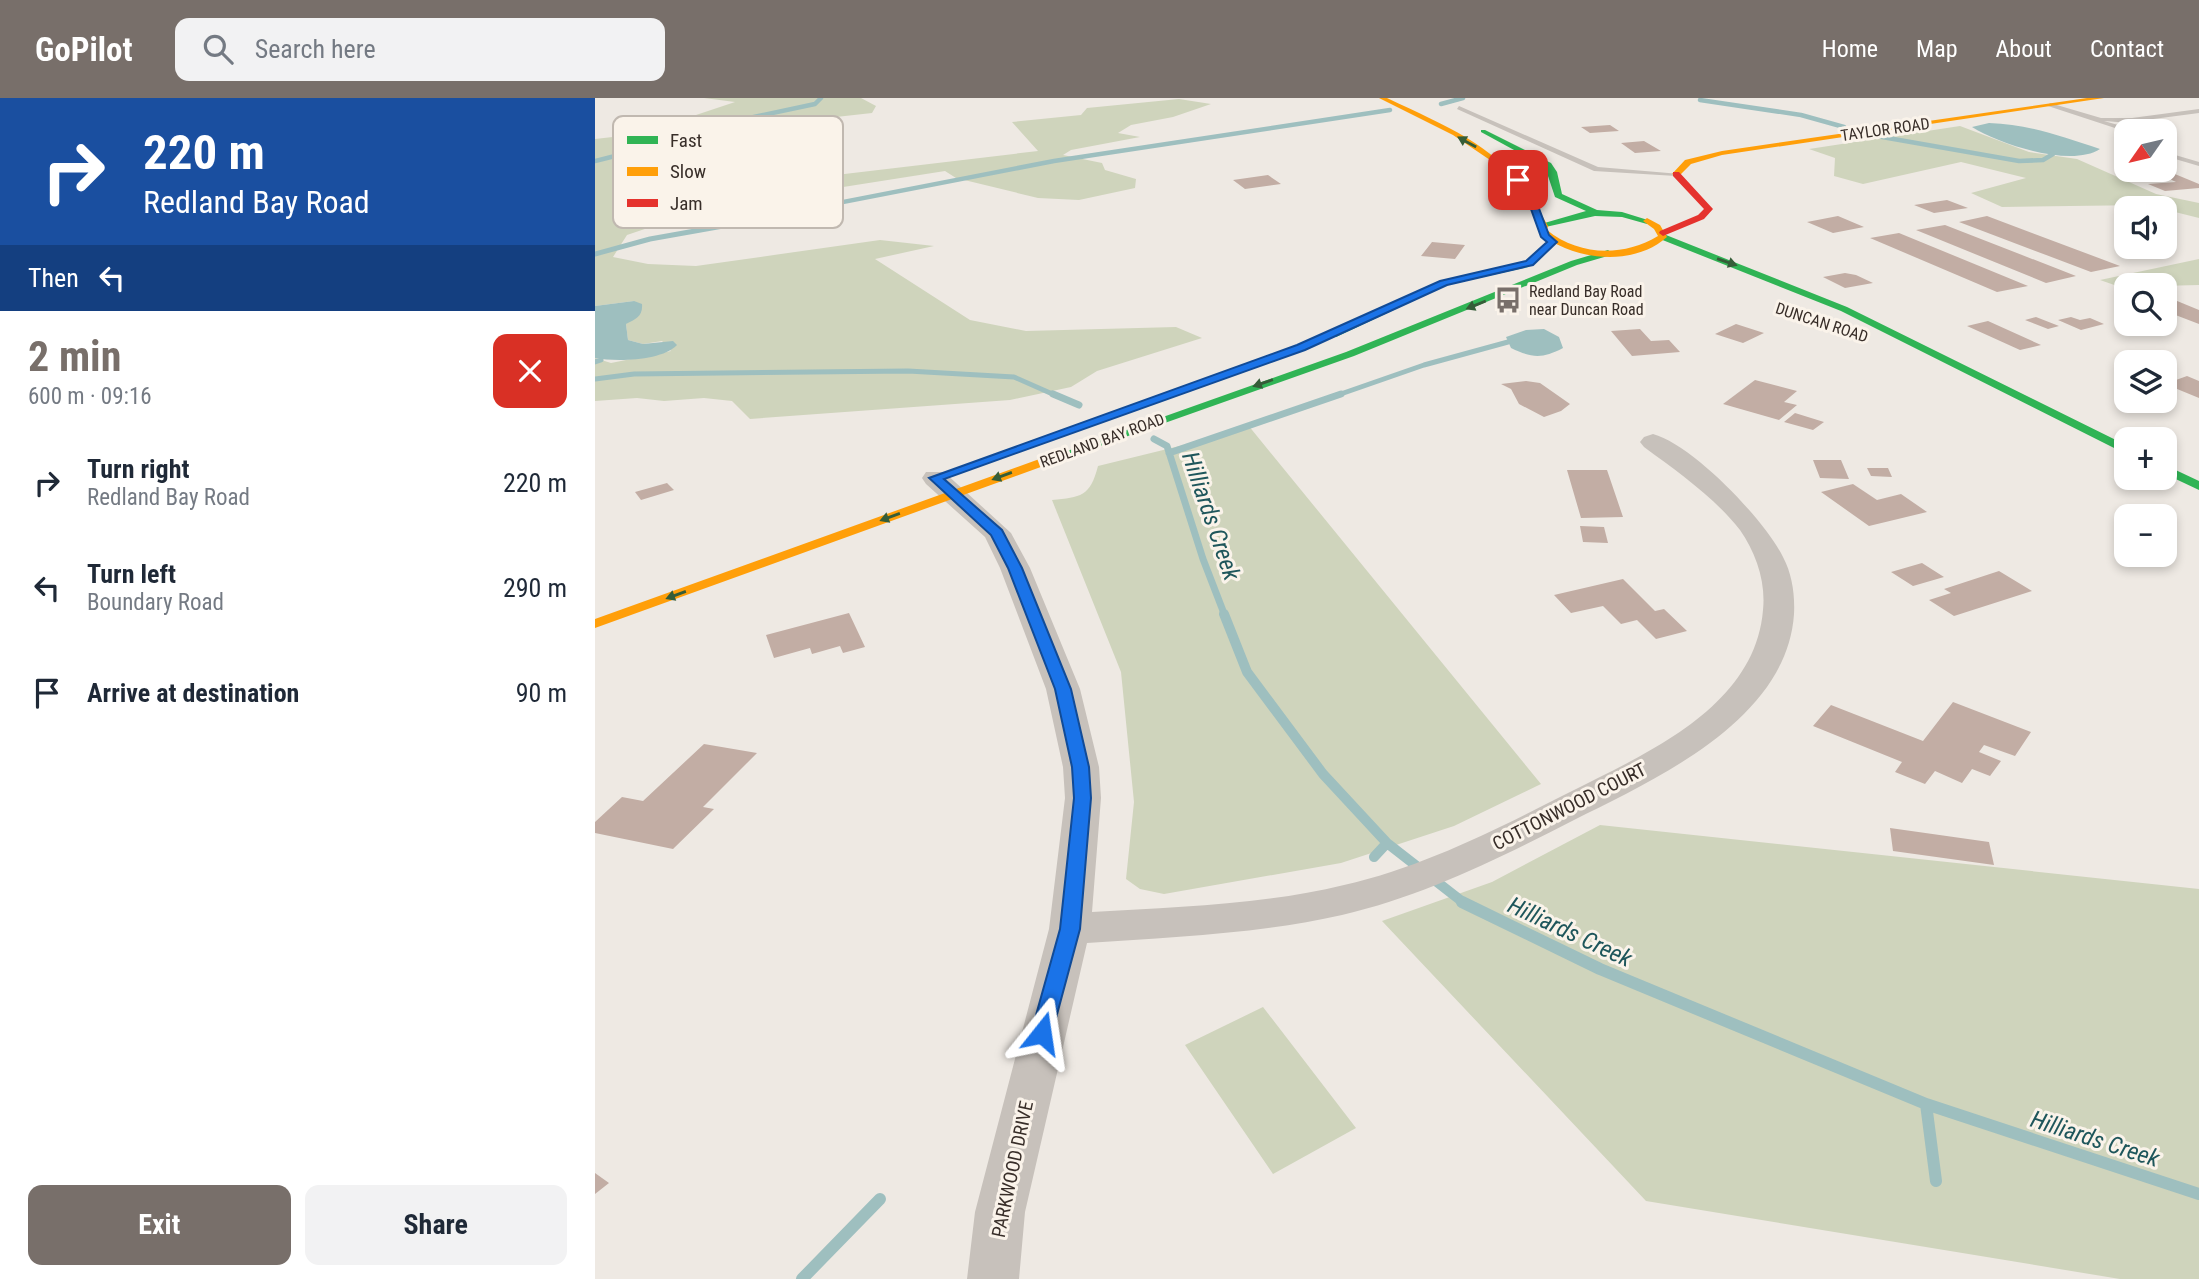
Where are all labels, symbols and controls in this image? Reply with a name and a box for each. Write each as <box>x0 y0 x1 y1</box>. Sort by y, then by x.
search box <box>175 18 665 81</box>
text: GoPilot <box>35 30 133 69</box>
icon: search <box>199 30 237 68</box>
text: Search here <box>255 34 376 64</box>
text: Home <box>1822 35 1878 63</box>
text: Map <box>1916 35 1958 63</box>
text: About <box>1996 35 2052 63</box>
text: Contact <box>2090 35 2164 63</box>
street label: TAYLOR ROAD <box>1839 114 1931 145</box>
legend <box>613 116 843 228</box>
north arrow <box>2114 119 2177 182</box>
map controls <box>2114 119 2177 567</box>
text: 220 m <box>143 124 265 181</box>
icon: right <box>28 126 119 217</box>
text: Fast <box>670 129 702 152</box>
one-way arrow <box>1457 136 1477 148</box>
pin <box>1488 150 1548 210</box>
text: Slow <box>670 160 706 183</box>
icon: arrive <box>1499 161 1537 199</box>
text: Redland Bay Road <box>143 183 370 221</box>
text: Jam <box>670 192 703 215</box>
button: sound <box>2114 196 2177 259</box>
one-way arrow <box>1716 257 1737 268</box>
icon: left <box>93 259 131 297</box>
text: Then <box>28 263 79 293</box>
button: search <box>2114 273 2177 336</box>
place label: Redland Bay Road near Duncan Road <box>1529 282 1644 319</box>
bus stop icon: Redland Bay Road near Duncan Road <box>1493 285 1523 315</box>
one-way arrow <box>1466 299 1487 310</box>
street label: DUNCAN ROAD <box>1773 299 1871 346</box>
text: 2 min <box>28 332 121 381</box>
button: close <box>493 334 567 408</box>
button: layers <box>2114 350 2177 413</box>
one-way arrow <box>1252 378 1273 389</box>
text: 600 m · 09:16 <box>28 383 152 410</box>
street label: REDLAND BAY ROAD <box>1037 409 1167 472</box>
button: + <box>2114 427 2177 490</box>
water label: Hilliards Creek <box>1176 448 1246 584</box>
text: Turn right <box>87 454 189 484</box>
icon: right <box>28 464 66 502</box>
text: 220 m <box>503 468 567 498</box>
one-way arrow <box>992 471 1013 482</box>
text: Redland Bay Road <box>87 484 250 511</box>
button: − <box>2114 504 2177 567</box>
one-way arrow <box>879 512 900 523</box>
text: Turn left <box>87 559 176 589</box>
icon: left <box>28 569 66 607</box>
text: 290 m <box>503 573 567 603</box>
text: Boundary Road <box>87 589 224 616</box>
one-way arrow <box>665 590 686 601</box>
icon: arrive <box>28 674 66 712</box>
text: Arrive at destination <box>87 678 299 708</box>
text: 90 m <box>516 678 567 708</box>
street label: COTTONWOOD COURT <box>1489 758 1650 855</box>
water label: Hilliards Creek <box>1503 891 1637 973</box>
position arrow <box>1005 996 1079 1070</box>
street label: PARKWOOD DRIVE <box>987 1099 1038 1239</box>
water label: Hilliards Creek <box>2027 1105 2163 1173</box>
button: Exit <box>28 1185 291 1265</box>
button: Share <box>305 1185 567 1265</box>

